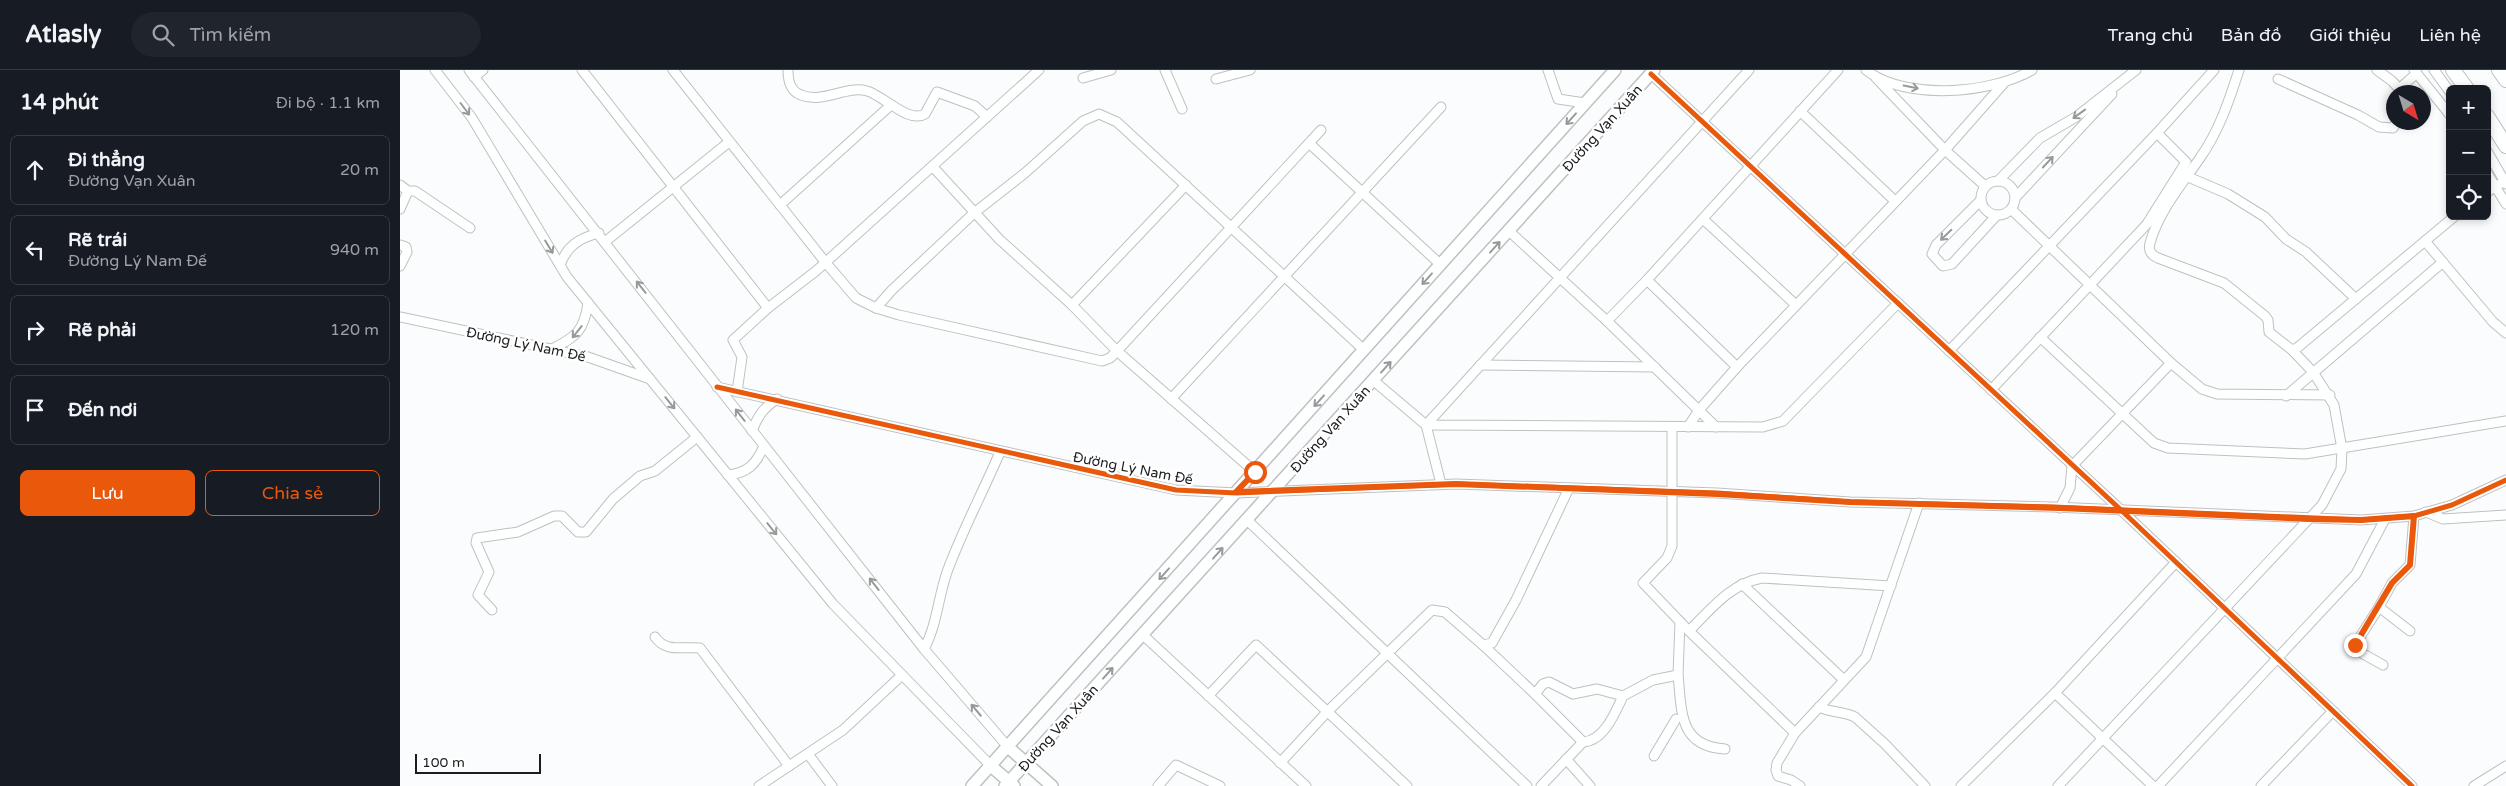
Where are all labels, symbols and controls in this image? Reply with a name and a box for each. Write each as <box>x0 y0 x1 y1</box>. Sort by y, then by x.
search box <box>131 12 481 57</box>
text: Atlasly <box>25 20 101 49</box>
icon: search <box>149 21 177 49</box>
text: Tìm kiếm <box>189 24 271 46</box>
text: Trang chủ <box>2108 24 2193 46</box>
text: Bản đồ <box>2221 24 2281 46</box>
text: Giới thiệu <box>2309 24 2391 46</box>
text: Liên hệ <box>2419 24 2481 46</box>
street label: Đường Vạn Xuân <box>1559 81 1646 175</box>
one-way arrow <box>1902 83 1918 92</box>
north arrow <box>2386 85 2431 130</box>
map controls <box>2446 85 2491 220</box>
button: + <box>2446 85 2491 130</box>
text: 14 phút <box>20 90 99 115</box>
text: Đi bộ · 1.1 km <box>276 93 380 113</box>
one-way arrow <box>459 102 470 115</box>
one-way arrow <box>2072 109 2086 119</box>
one-way arrow <box>1565 113 1577 126</box>
button: − <box>2446 130 2491 175</box>
text: Đi thẳng <box>68 149 145 171</box>
icon: ahead <box>21 156 49 184</box>
one-way arrow <box>2042 156 2054 169</box>
text: 20 m <box>340 160 379 180</box>
text: Đường Vạn Xuân <box>68 171 195 191</box>
button: locate <box>2446 175 2491 220</box>
text: Rẽ trái <box>68 229 127 251</box>
one-way arrow <box>1939 229 1952 241</box>
icon: left <box>21 236 49 264</box>
text: 940 m <box>330 240 379 260</box>
one-way arrow <box>545 240 555 254</box>
one-way arrow <box>1489 240 1501 253</box>
text: Đường Lý Nam Đế <box>68 251 207 271</box>
one-way arrow <box>1421 273 1433 286</box>
one-way arrow <box>635 281 646 294</box>
icon: right <box>21 316 49 344</box>
text: Rẽ phải <box>68 319 136 341</box>
text: 120 m <box>330 320 379 340</box>
street label: Đường Lý Nam Đế <box>465 324 587 365</box>
one-way arrow <box>572 325 583 338</box>
one-way arrow <box>1380 361 1392 374</box>
street label: Đường Vạn Xuân <box>1287 382 1374 476</box>
one-way arrow <box>1313 394 1325 407</box>
icon: arrive <box>21 396 49 424</box>
one-way arrow <box>664 397 675 410</box>
text: Đến nơi <box>68 399 137 421</box>
one-way arrow <box>735 409 746 422</box>
street label: Đường Lý Nam Đế <box>1072 449 1194 488</box>
route start <box>1244 461 1267 484</box>
button: Lưu <box>20 470 195 516</box>
button: Chia sẻ <box>205 470 380 516</box>
one-way arrow <box>767 523 778 536</box>
one-way arrow <box>1212 546 1224 559</box>
one-way arrow <box>1158 567 1170 580</box>
one-way arrow <box>868 578 879 591</box>
route end <box>2344 634 2367 657</box>
one-way arrow <box>1102 666 1114 679</box>
street label: Đường Vạn Xuân <box>1015 681 1102 775</box>
one-way arrow <box>971 704 982 717</box>
scale bar <box>415 751 541 774</box>
text: 100 m <box>422 754 465 771</box>

